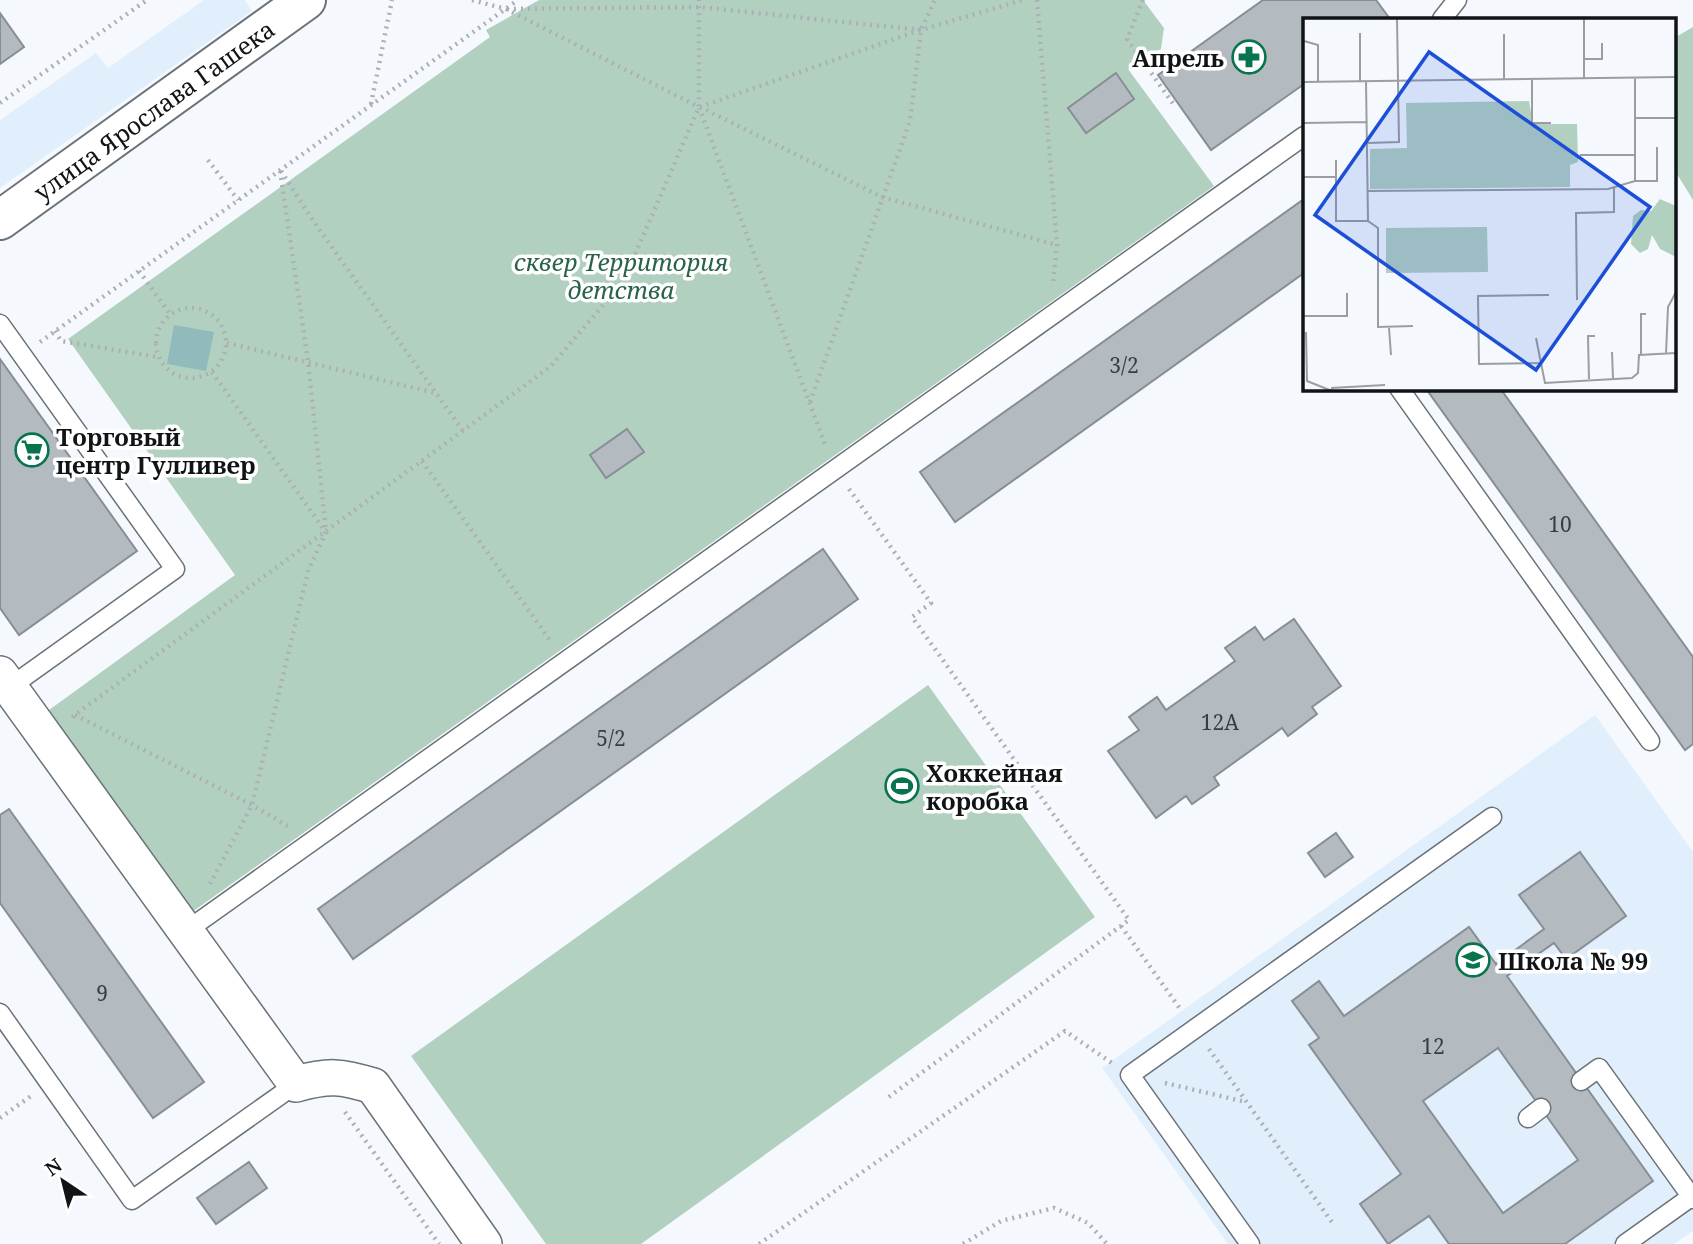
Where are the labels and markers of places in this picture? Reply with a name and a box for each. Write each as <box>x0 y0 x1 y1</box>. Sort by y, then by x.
pharmacy icon: Апрель <box>1230 38 1268 76</box>
place label: Апрель <box>1132 41 1224 74</box>
place label: Торговый центр Гулливер <box>56 420 256 481</box>
supermarket icon: Торговый центр Гулливер <box>13 431 51 469</box>
place label: Хоккейная коробка <box>926 756 1063 817</box>
sports icon: Хоккейная коробка <box>883 767 921 805</box>
school or university icon: Школа № 99 <box>1454 941 1492 979</box>
place label: Школа № 99 <box>1498 944 1648 977</box>

